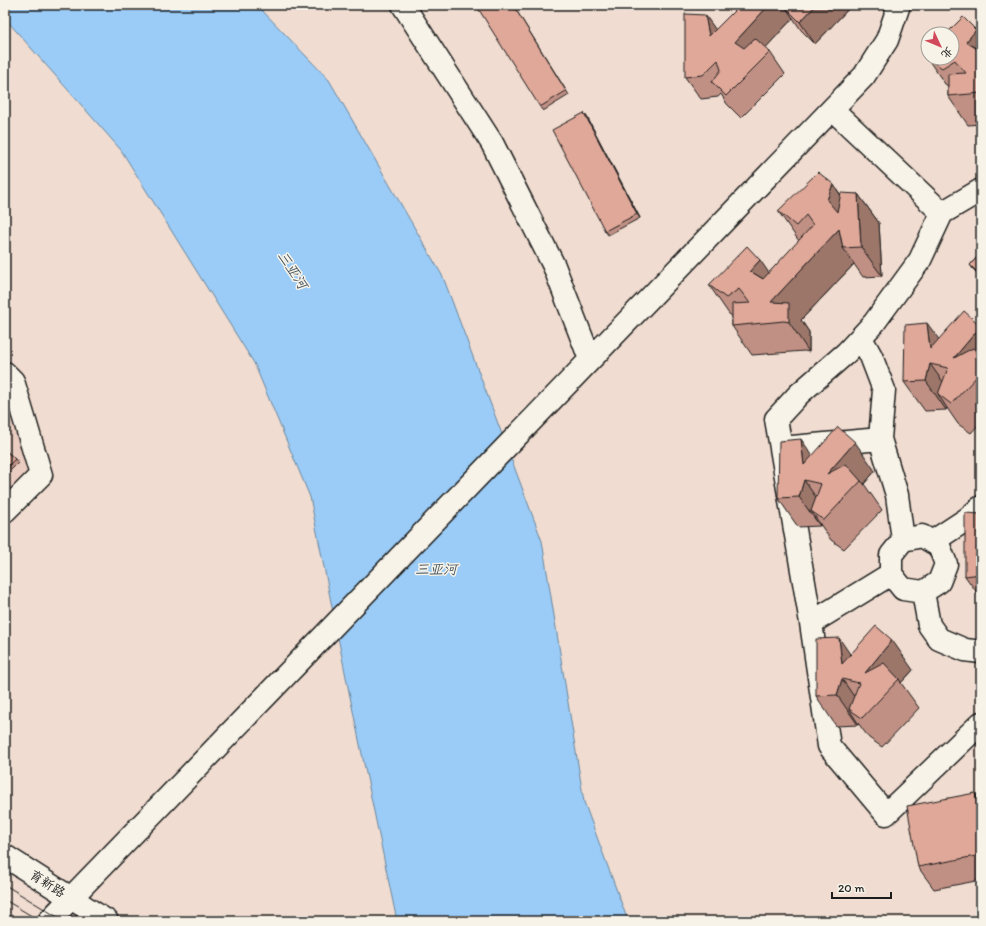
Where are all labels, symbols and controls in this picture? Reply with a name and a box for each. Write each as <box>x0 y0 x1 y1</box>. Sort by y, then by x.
north arrow <box>920 26 960 66</box>
text: 北 <box>938 44 955 61</box>
water label: 三亚河 <box>274 248 312 294</box>
water label: 三亚河 <box>415 561 459 578</box>
street label: 育新路 <box>27 867 68 900</box>
scale bar <box>832 874 891 900</box>
text: 20 m <box>838 881 865 895</box>

